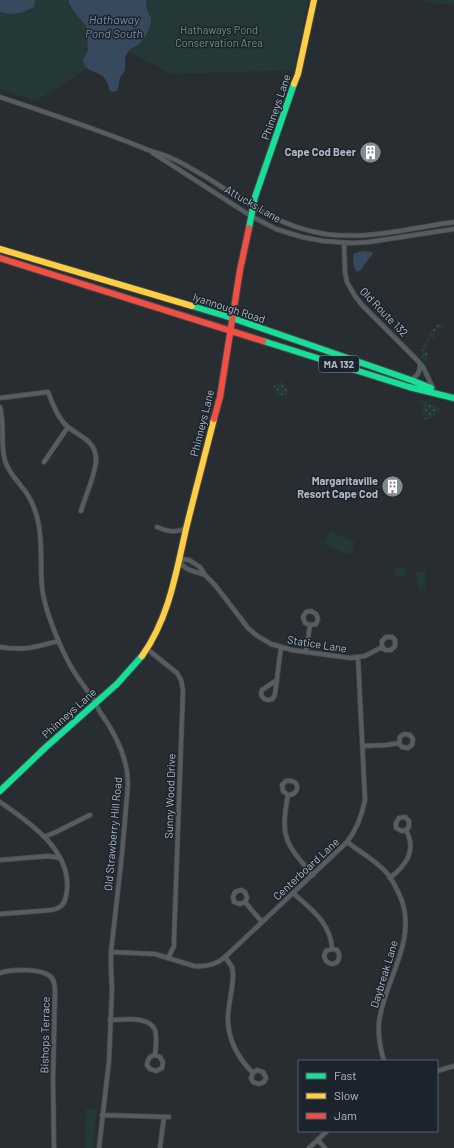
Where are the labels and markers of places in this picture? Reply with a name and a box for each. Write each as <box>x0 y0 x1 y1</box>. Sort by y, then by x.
building icon: Cape Cod Beer <box>358 139 384 165</box>
place label: Cape Cod Beer <box>285 145 357 158</box>
place label: Margaritaville Resort Cape Cod <box>297 474 378 500</box>
building icon: Margaritaville Resort Cape Cod <box>380 474 406 500</box>

